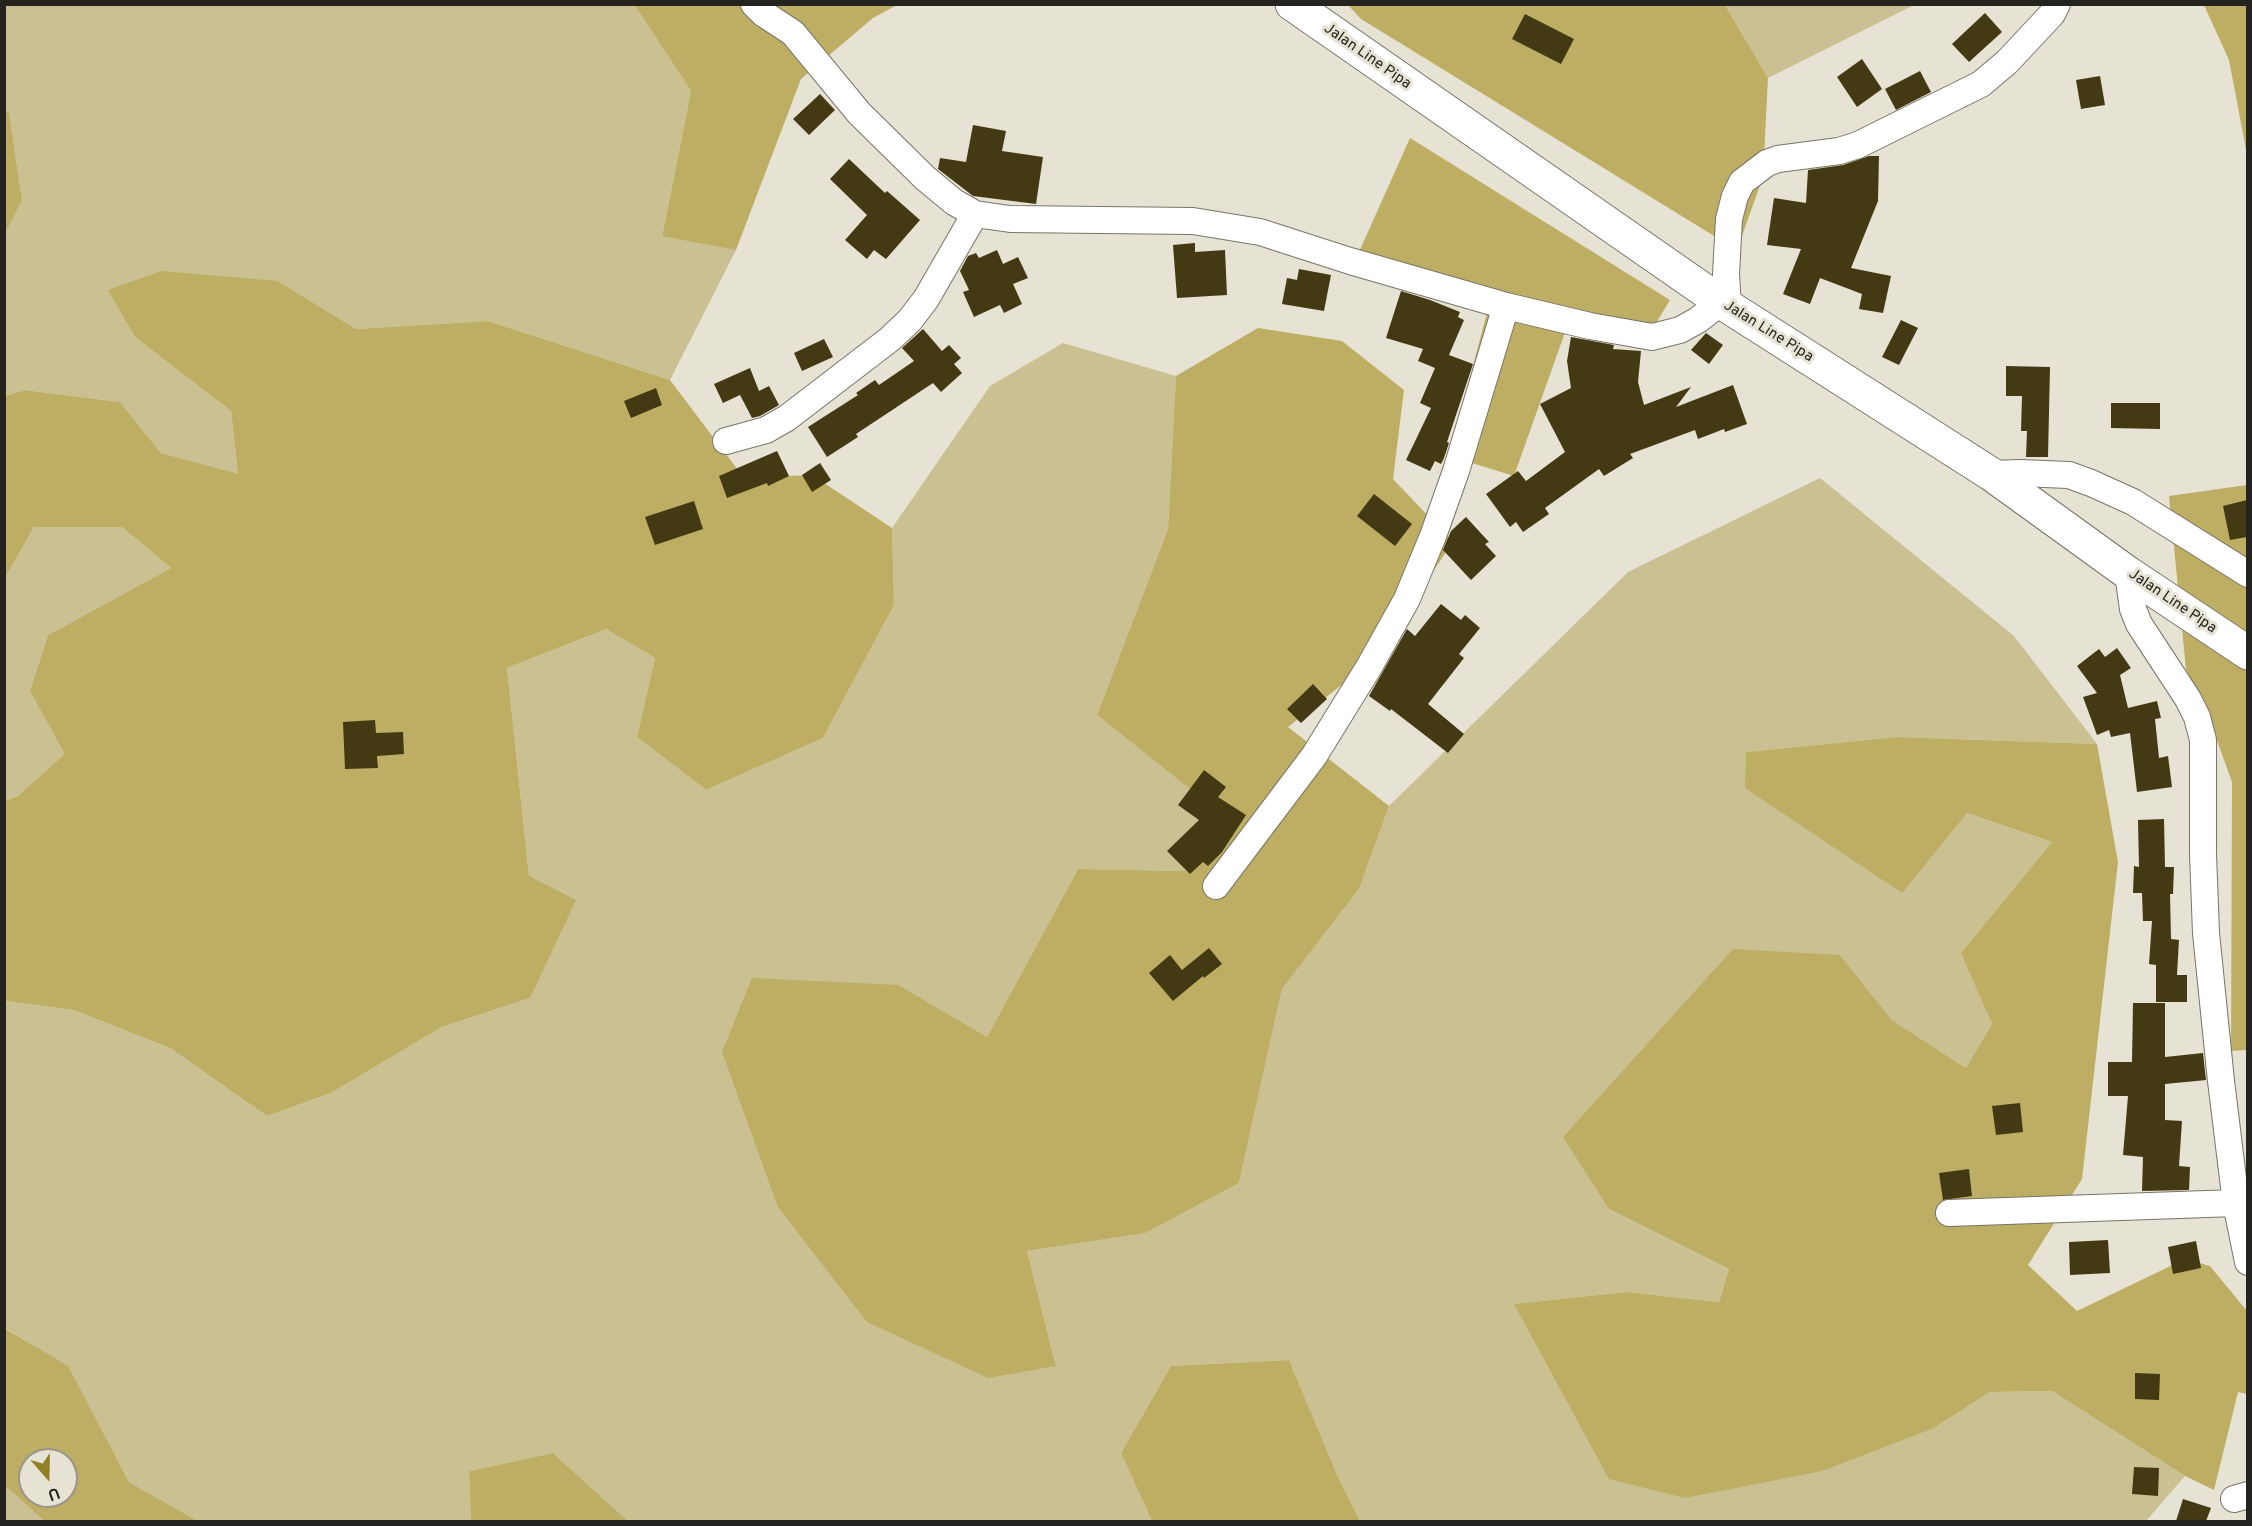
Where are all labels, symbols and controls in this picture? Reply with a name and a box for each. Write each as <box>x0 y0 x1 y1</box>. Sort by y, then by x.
street label: Jalan Line Pipa <box>1320 20 1414 94</box>
street label: Jalan Line Pipa <box>1720 297 1816 367</box>
street label: Jalan Line Pipa <box>2125 566 2219 638</box>
north arrow <box>18 1448 78 1508</box>
text: U <box>45 1482 62 1504</box>

